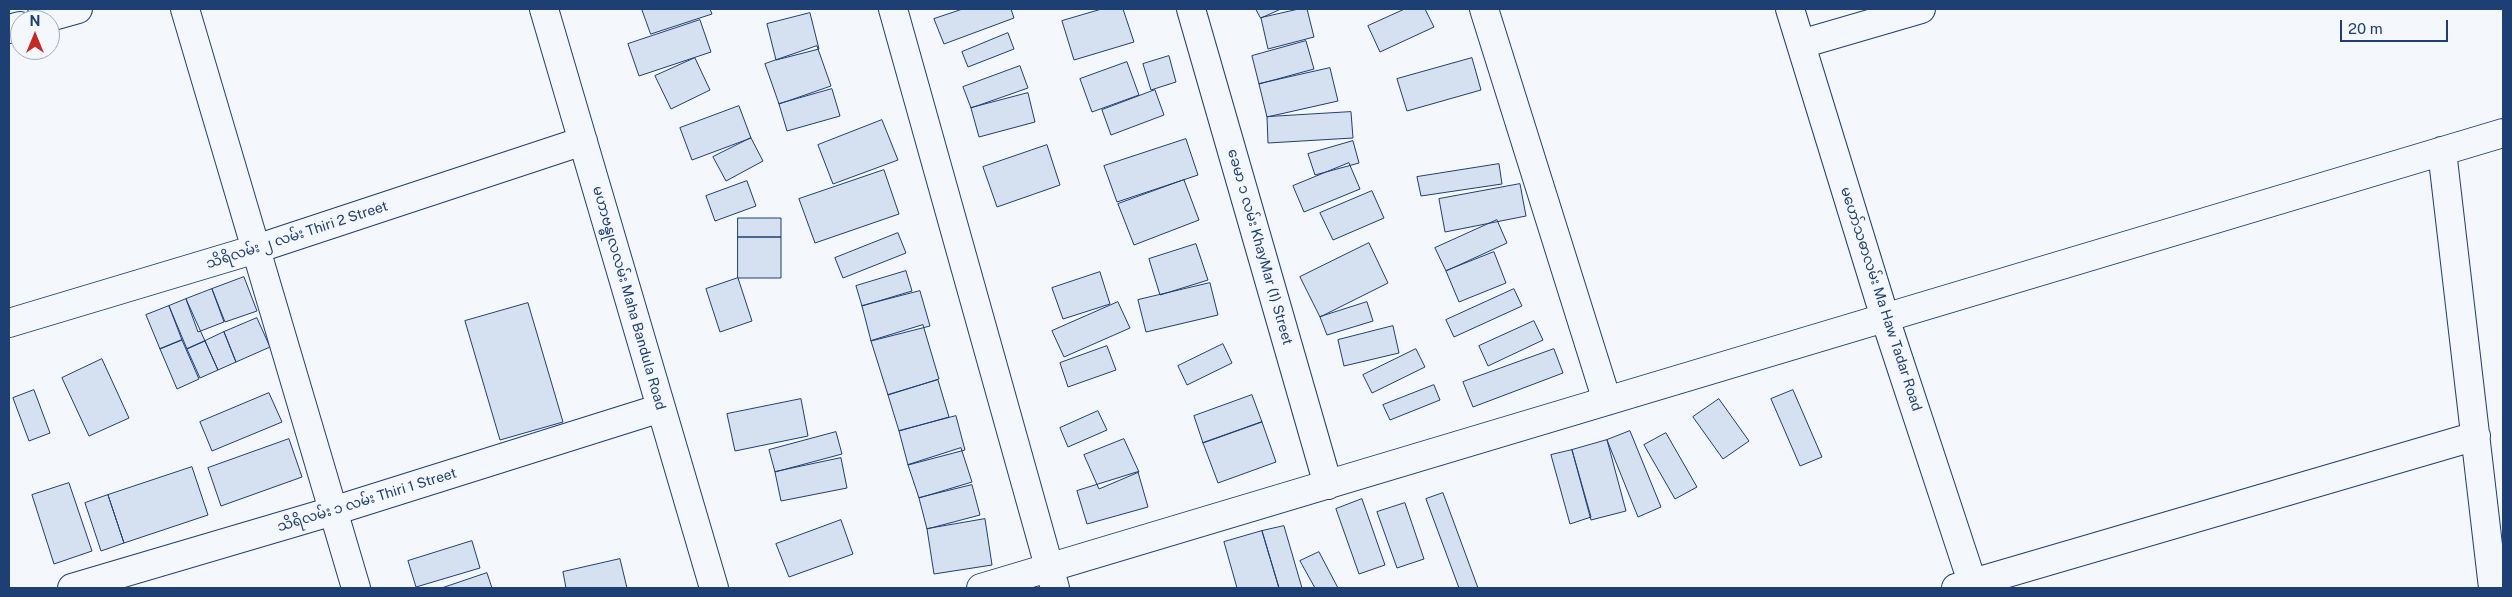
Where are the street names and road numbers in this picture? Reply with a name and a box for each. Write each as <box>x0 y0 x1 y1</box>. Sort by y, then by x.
street label: ခေမာ ၁ လမ်း KhayMar (1) Street <box>1224 147 1296 347</box>
street label: မဟာဗန္ဓုလလမ်း Maha Bandula Road <box>589 184 669 412</box>
street label: မဟော်သဓာလမ်း Ma Haw Tadar Road <box>1837 185 1925 413</box>
street label: သိရိလမ်း ၂ လမ်း Thiri 2 Street <box>204 198 390 272</box>
street label: သိရိလမ်း ၁ လမ်း Thiri 1 Street <box>275 465 459 535</box>

